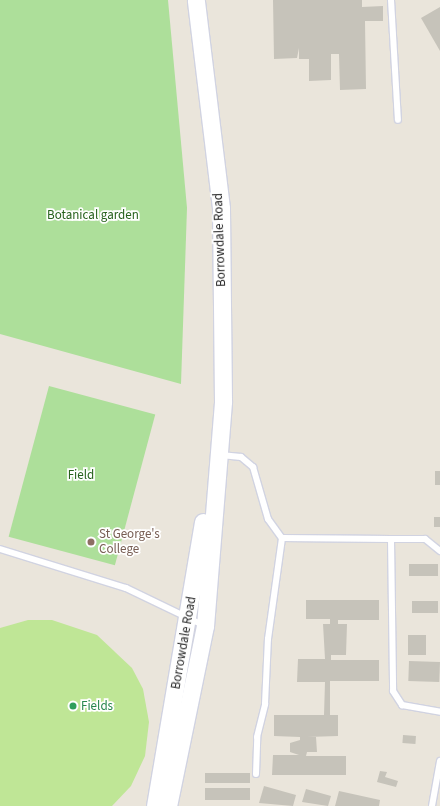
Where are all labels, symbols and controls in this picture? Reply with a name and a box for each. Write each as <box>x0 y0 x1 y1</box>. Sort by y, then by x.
street label: Borrowdale Road <box>211 193 229 287</box>
park label: Botanical garden <box>47 207 139 223</box>
park label: Field <box>68 467 94 483</box>
place label: St George's College <box>99 527 160 558</box>
marker: St George's College <box>86 537 96 547</box>
street label: Borrowdale Road <box>168 595 200 691</box>
place label: Fields <box>81 698 113 714</box>
marker: Fields <box>68 701 78 711</box>

